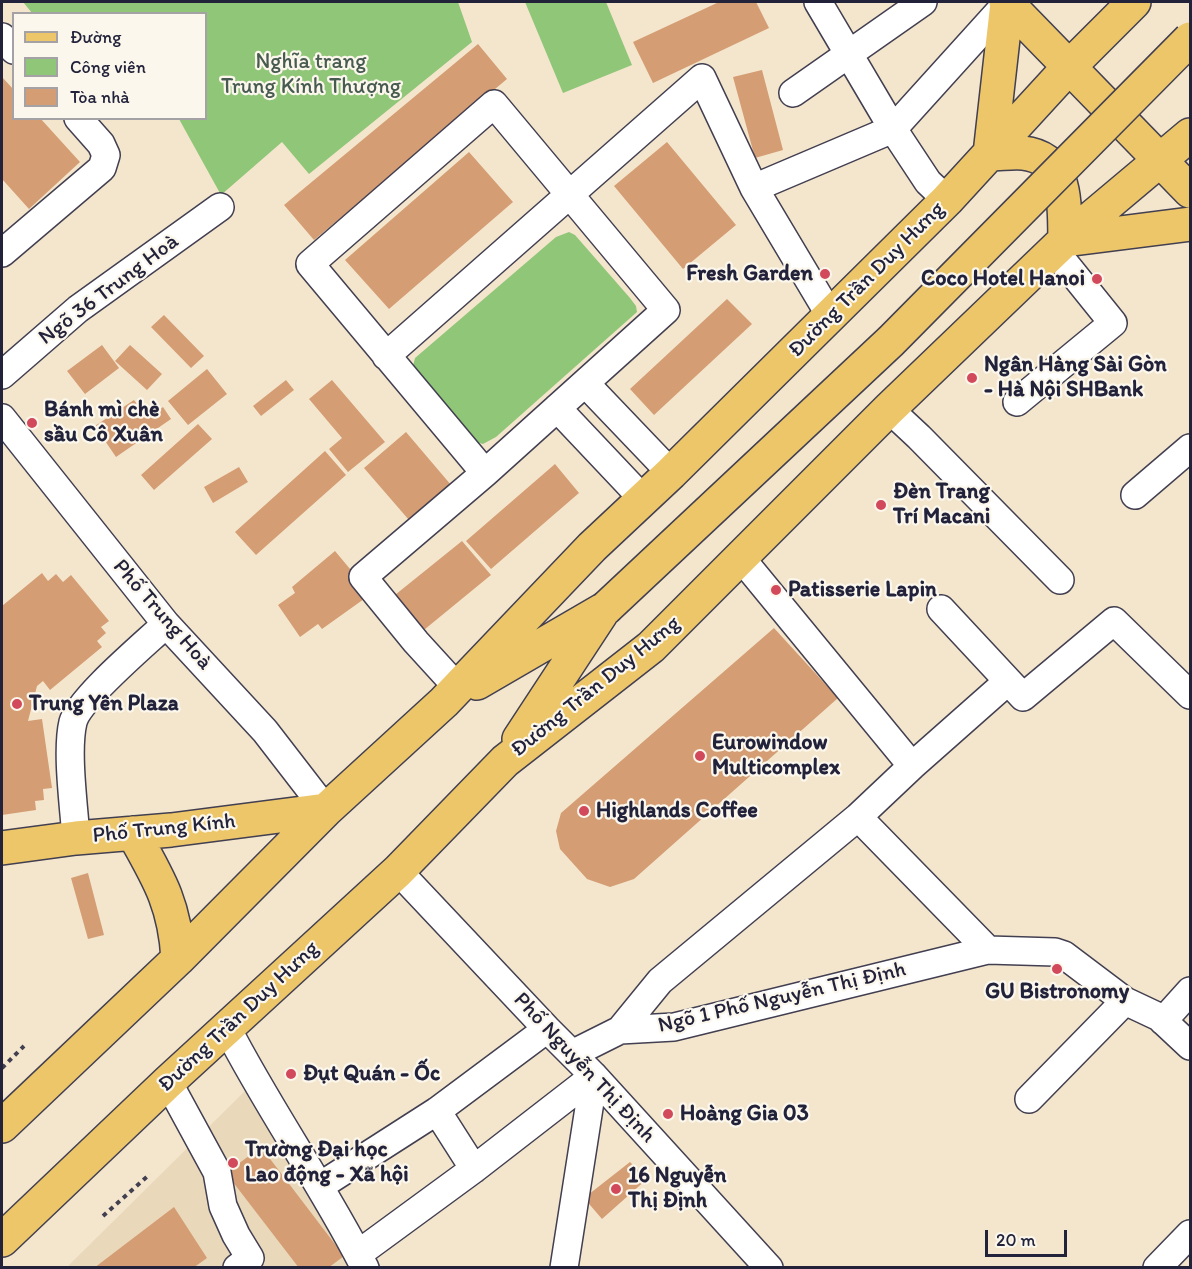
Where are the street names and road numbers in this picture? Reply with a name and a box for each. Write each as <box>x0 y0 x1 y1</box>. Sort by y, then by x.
street label: Đường Trần Duy Hưng <box>784 197 950 363</box>
street label: Ngõ 36 Trung Hoà <box>34 229 184 351</box>
street label: Phố Trung Hoà <box>107 554 217 676</box>
street label: Đường Trần Duy Hưng <box>506 611 686 763</box>
street label: Phố Trung Kính <box>91 808 237 850</box>
street label: Đường Trần Duy Hưng <box>153 936 325 1098</box>
street label: Ngõ 1 Phố Nguyễn Thị Định <box>655 957 909 1039</box>
street label: Phố Nguyễn Thị Định <box>507 987 661 1149</box>

